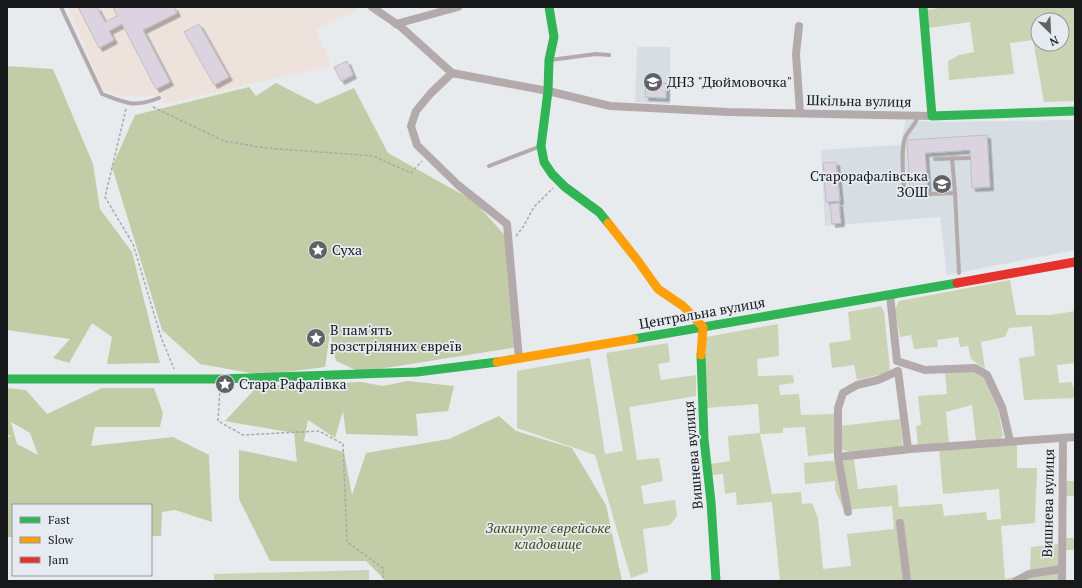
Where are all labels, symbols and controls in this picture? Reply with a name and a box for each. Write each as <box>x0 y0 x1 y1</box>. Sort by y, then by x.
north arrow <box>1030 12 1070 52</box>
text: N <box>1047 33 1061 49</box>
school or university icon: ДНЗ "Дюймовочка" <box>642 71 664 93</box>
place label: ДНЗ "Дюймовочка" <box>667 72 792 91</box>
street label: Шкільна вулиця <box>806 90 912 111</box>
place label: Старорафалівська ЗОШ <box>810 166 928 201</box>
school or university icon: Старорафалівська ЗОШ <box>931 173 953 195</box>
place icon: Суха <box>307 239 329 261</box>
place label: Суха <box>332 240 362 259</box>
street label: Центральна вулиця <box>637 292 767 333</box>
place label: В пам'ять розстріляних євреїв <box>330 320 462 355</box>
place icon: В пам'ять розстріляних євреїв <box>305 327 327 349</box>
place icon: Стара Рафалівка <box>214 373 236 395</box>
place label: Стара Рафалівка <box>239 374 346 393</box>
street label: Вишнева вулиця <box>678 400 707 510</box>
street label: Вишнева вулиця <box>1037 449 1058 557</box>
legend <box>12 504 152 576</box>
text: Fast <box>48 512 71 527</box>
park label: Закинуте єврейське кладовище <box>485 518 611 553</box>
text: Slow <box>48 532 74 547</box>
text: Jam <box>48 552 69 567</box>

